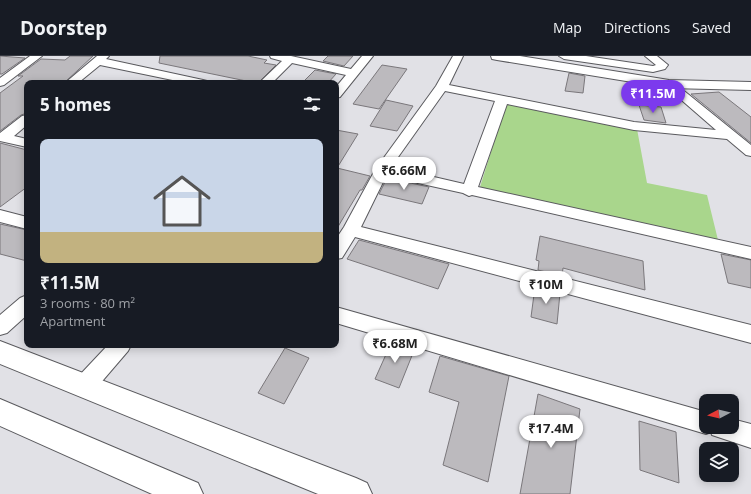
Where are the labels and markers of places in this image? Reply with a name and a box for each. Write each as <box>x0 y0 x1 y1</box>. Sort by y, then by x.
pin: ₹11.5M <box>620 80 686 114</box>
pin: ₹6.66M <box>371 157 437 191</box>
pin: ₹10M <box>522 271 570 305</box>
pin: ₹6.68M <box>362 330 428 364</box>
pin: ₹17.4M <box>518 415 584 449</box>

